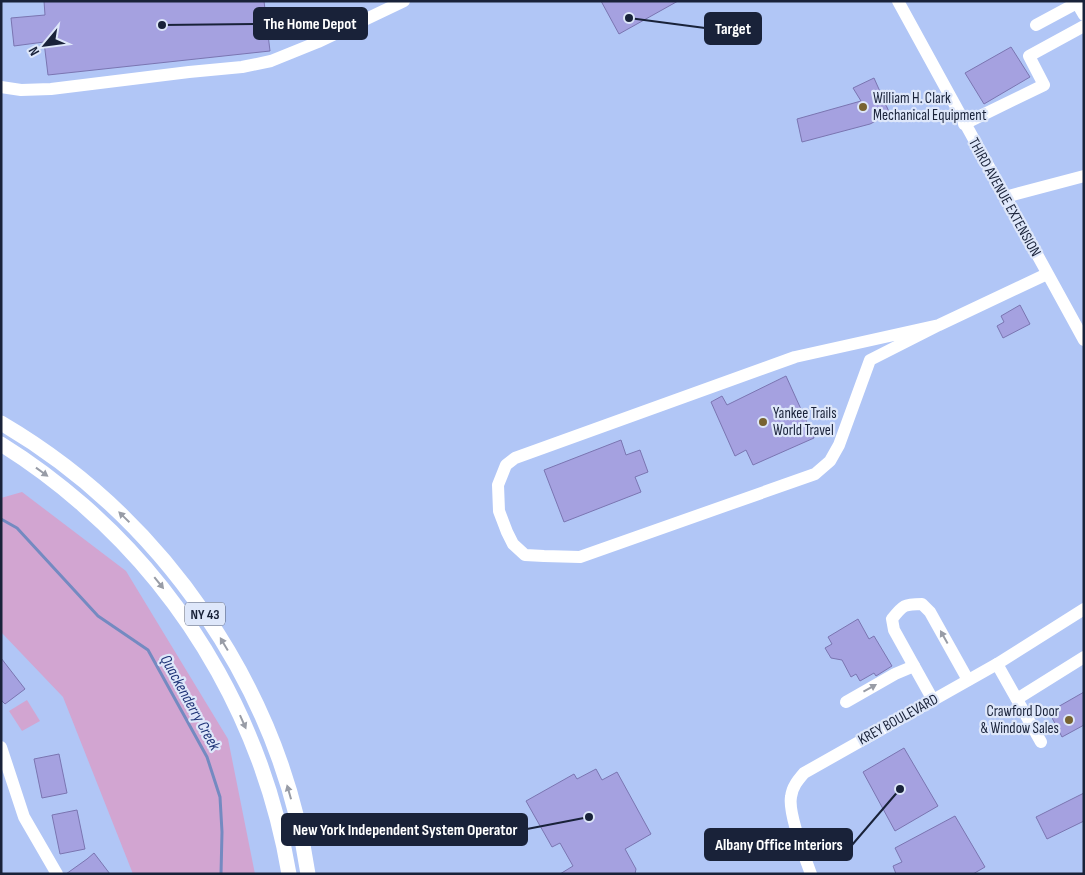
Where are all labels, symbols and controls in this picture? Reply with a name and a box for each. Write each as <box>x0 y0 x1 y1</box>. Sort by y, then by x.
callout: The Home Depot <box>254 8 367 39</box>
callout: Target <box>705 13 761 44</box>
text: The Home Depot <box>263 15 357 34</box>
north arrow <box>20 20 70 70</box>
text: Target <box>715 20 751 39</box>
text: N <box>25 44 43 58</box>
place label: William H. Clark Mechanical Equipment <box>873 89 987 125</box>
marker: William H. Clark Mechanical Equipment <box>857 101 869 113</box>
street label: THIRD AVENUE EXTENSION <box>964 135 1045 260</box>
place label: Yankee Trails World Travel <box>773 404 837 440</box>
marker: Yankee Trails World Travel <box>757 416 769 428</box>
one-way arrow <box>35 466 48 477</box>
one-way arrow <box>118 511 130 523</box>
one-way arrow <box>154 576 165 589</box>
road number: NY 43 <box>185 602 225 626</box>
one-way arrow <box>940 631 949 644</box>
one-way arrow <box>220 637 229 650</box>
water label: Quackenderry Creek <box>156 652 224 755</box>
one-way arrow <box>863 684 878 692</box>
street label: KREY BOULEVARD <box>855 690 942 749</box>
place label: Crawford Door & Window Sales <box>980 702 1060 738</box>
marker: Crawford Door & Window Sales <box>1063 714 1075 726</box>
one-way arrow <box>240 715 248 729</box>
one-way arrow <box>285 785 293 800</box>
callout: New York Independent System Operator <box>282 814 527 845</box>
text: New York Independent System Operator <box>293 821 517 840</box>
callout: Albany Office Interiors <box>705 829 852 860</box>
text: Albany Office Interiors <box>714 836 843 855</box>

